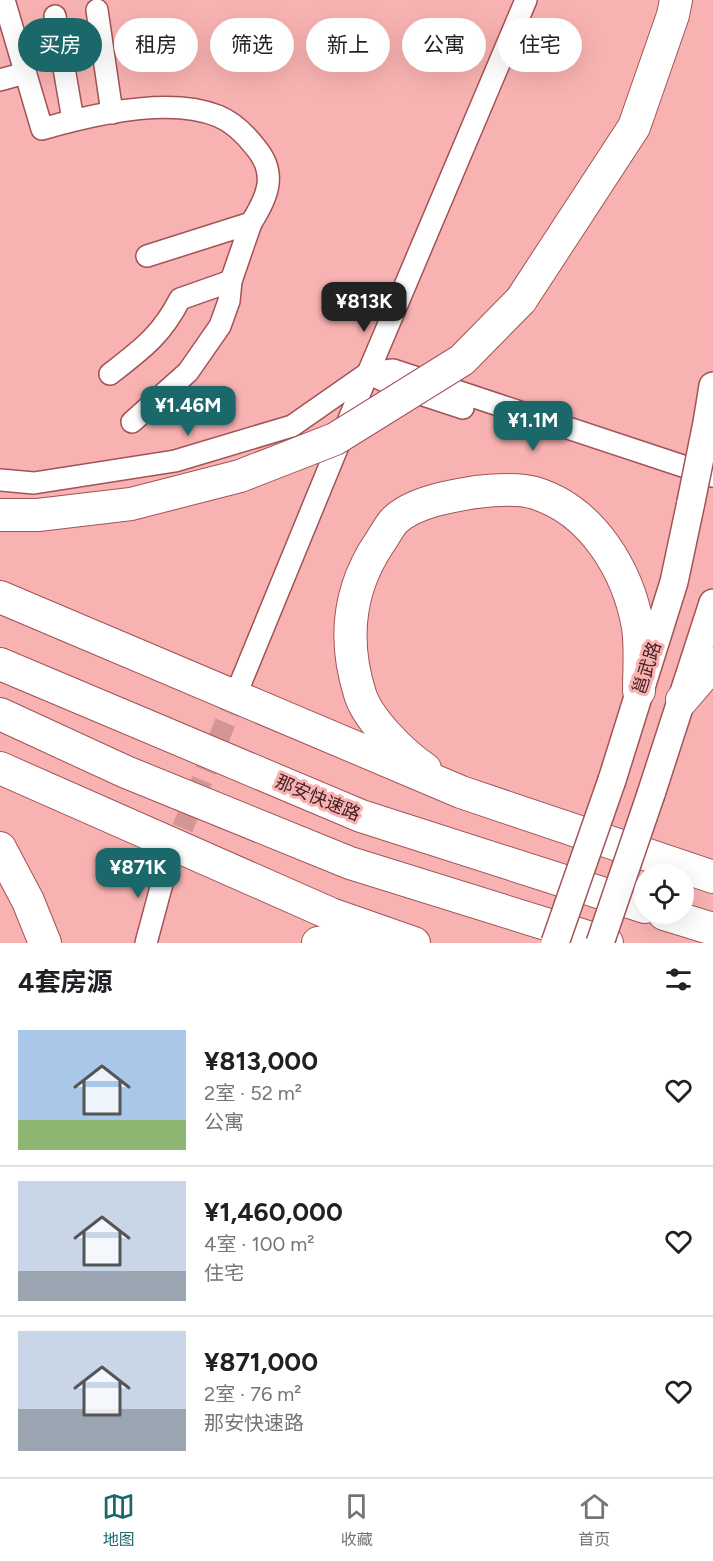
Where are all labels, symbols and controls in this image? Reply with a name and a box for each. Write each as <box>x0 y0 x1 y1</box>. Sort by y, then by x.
chip: 买房 <box>18 18 102 72</box>
chip: 租房 <box>114 18 198 72</box>
chip: 筛选 <box>210 18 294 72</box>
chip: 新上 <box>306 18 390 72</box>
chip: 公寓 <box>402 18 486 72</box>
chip: 住宅 <box>498 18 582 72</box>
pin: ¥813K <box>322 282 406 333</box>
text: ¥813K <box>335 289 393 313</box>
pin: ¥1.46M <box>139 386 237 437</box>
text: ¥1.46M <box>155 393 221 417</box>
pin: ¥1.1M <box>491 401 575 452</box>
text: ¥1.1M <box>508 408 558 432</box>
street label: 邕武路 <box>628 639 666 697</box>
street label: 那安快速路 <box>272 770 364 826</box>
pin: ¥871K <box>96 848 180 899</box>
text: ¥871K <box>109 855 167 879</box>
map controls <box>634 864 694 924</box>
button: locate <box>634 864 694 924</box>
icon: filters <box>662 963 695 996</box>
text: 4套房源 <box>18 966 112 998</box>
text: ¥813,000 <box>204 1045 318 1077</box>
icon: home <box>66 1054 138 1126</box>
icon: heart <box>662 1074 695 1107</box>
text: 2室 · 52 m² <box>204 1081 302 1105</box>
text: 公寓 <box>204 1110 244 1134</box>
text: ¥1,460,000 <box>204 1196 343 1228</box>
icon: home <box>66 1205 138 1277</box>
icon: heart <box>662 1225 695 1258</box>
text: 4室 · 100 m² <box>204 1232 314 1256</box>
text: 住宅 <box>204 1261 244 1285</box>
text: ¥871,000 <box>204 1346 318 1378</box>
icon: home <box>66 1355 138 1427</box>
icon: heart <box>662 1375 695 1408</box>
text: 2室 · 76 m² <box>204 1382 301 1406</box>
text: 那安快速路 <box>204 1411 304 1435</box>
tab: 地图 <box>102 1490 135 1550</box>
tab: 收藏 <box>340 1490 373 1550</box>
tab: 首页 <box>578 1490 611 1550</box>

